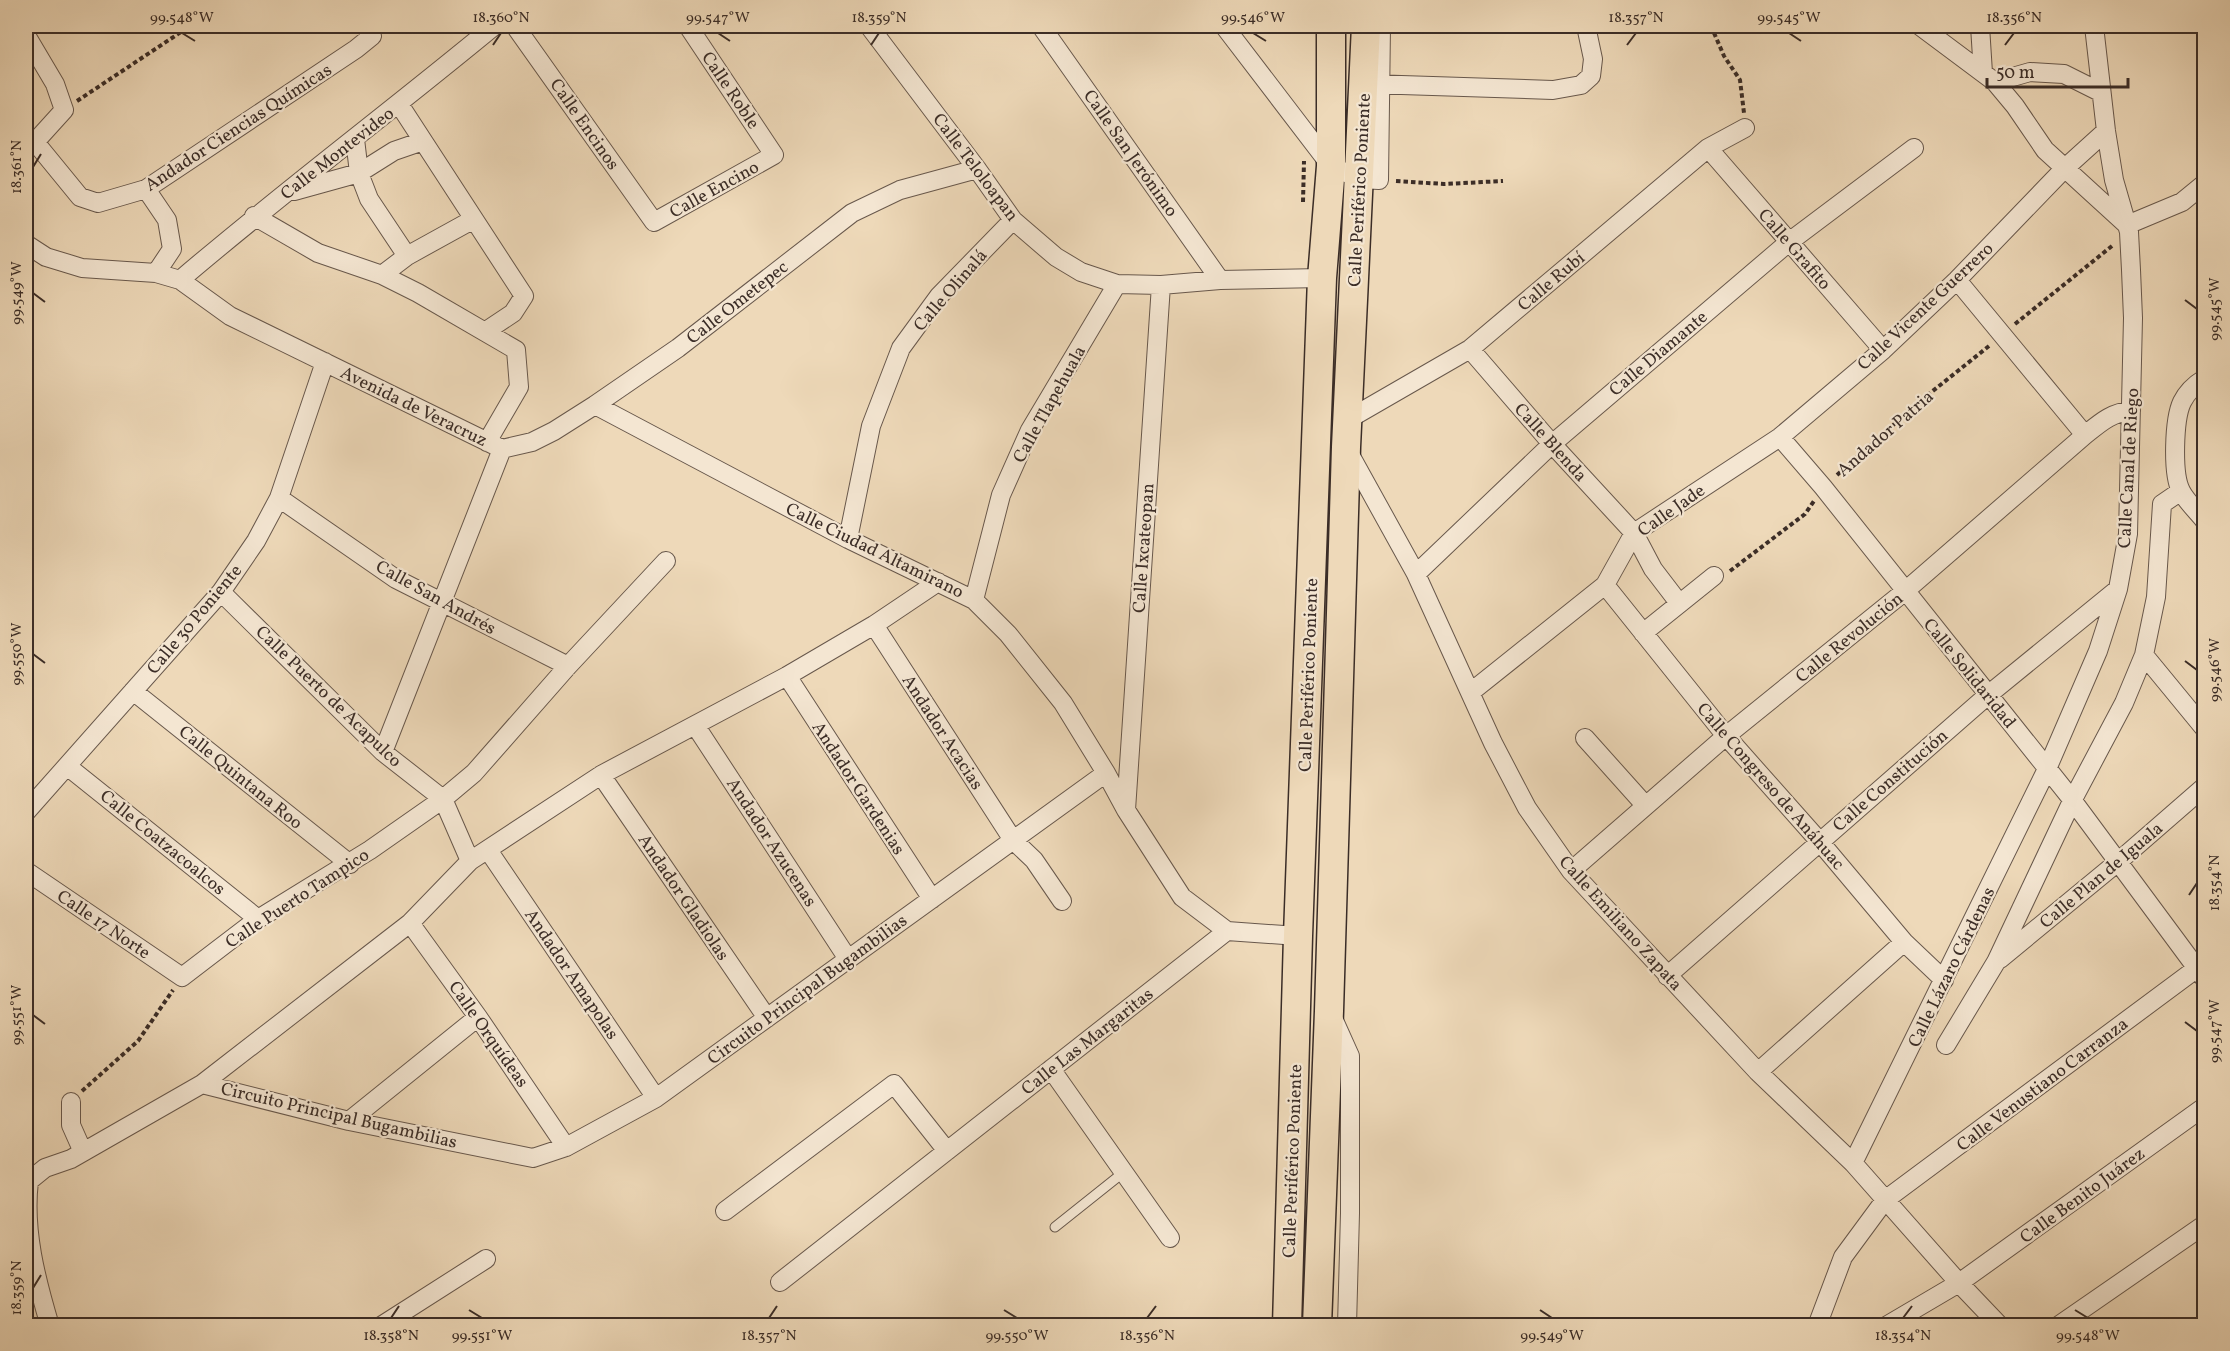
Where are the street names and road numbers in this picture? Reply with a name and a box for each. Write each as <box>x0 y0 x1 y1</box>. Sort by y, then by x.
street label: Calle Roble <box>695 47 765 135</box>
street label: Andador Ciencias Químicas <box>140 58 337 198</box>
street label: Calle Encinos <box>543 74 625 176</box>
street label: Calle San Jerónimo <box>1076 85 1183 223</box>
street label: Calle Periférico Poniente <box>1343 93 1378 288</box>
street label: Calle Montevideo <box>276 102 400 207</box>
street label: Calle Teloloapan <box>926 109 1024 227</box>
street label: Calle Encino <box>665 155 764 225</box>
street label: Calle Grafito <box>1752 204 1836 296</box>
street label: Calle Vicente Guerrero <box>1852 237 2000 377</box>
street label: Calle Olinalá <box>908 244 994 338</box>
street label: Calle Rubí <box>1513 246 1592 318</box>
street label: Calle Ometepec <box>682 256 794 351</box>
street label: Calle Diamante <box>1604 306 1714 403</box>
street label: Calle Tlapehuala <box>1008 342 1093 468</box>
street label: Avenida de Veracruz <box>336 361 491 454</box>
street label: Andador Patria <box>1832 385 1940 483</box>
street label: Calle Canal de Riego <box>2113 387 2146 549</box>
street label: Calle Blenda <box>1508 398 1592 488</box>
street label: Calle Jade <box>1633 479 1711 544</box>
street label: Calle Ixcateopan <box>1127 482 1162 614</box>
street label: Calle Ciudad Altamirano <box>781 497 968 605</box>
street label: Calle San Andrés <box>371 555 500 642</box>
street label: Calle 30 Poniente <box>142 560 249 680</box>
street label: Calle Periférico Poniente <box>1294 578 1325 772</box>
street label: Calle Revolución <box>1791 587 1909 689</box>
street label: Calle Solidaridad <box>1917 614 2021 734</box>
street label: Calle Puerto de Acapulco <box>249 620 407 774</box>
street label: Andador Acacias <box>895 670 988 795</box>
street label: Calle Congreso de Anáhuac <box>1690 698 1850 876</box>
street label: Andador Gardenias <box>805 717 910 860</box>
street label: Calle Quintana Roo <box>173 720 307 836</box>
street label: Calle Constitución <box>1828 724 1954 838</box>
street label: Andador Azucenas <box>720 773 822 912</box>
street label: Calle Coatzacoalcos <box>94 785 230 902</box>
street label: Calle Plan de Iguala <box>2035 817 2169 935</box>
street label: Andador Gladiolas <box>631 830 734 966</box>
street label: Calle Puerto Tampico <box>221 843 375 955</box>
street label: Calle Emiliano Zapata <box>1552 851 1687 997</box>
street label: Calle Lázaro Cárdenas <box>1903 883 2002 1052</box>
street label: Calle 17 Norte <box>51 885 155 966</box>
street label: Andador Amapolas <box>518 905 624 1045</box>
street label: Circuito Principal Bugambilias <box>703 909 913 1071</box>
street label: Calle Orquídeas <box>442 976 534 1093</box>
street label: Calle Las Margaritas <box>1017 983 1159 1102</box>
street label: Calle Venustiano Carranza <box>1952 1012 2134 1158</box>
street label: Calle Periférico Poniente <box>1278 1064 1309 1258</box>
street label: Circuito Principal Bugambilias <box>218 1077 459 1156</box>
street label: Calle Benito Juárez <box>2015 1142 2150 1250</box>

